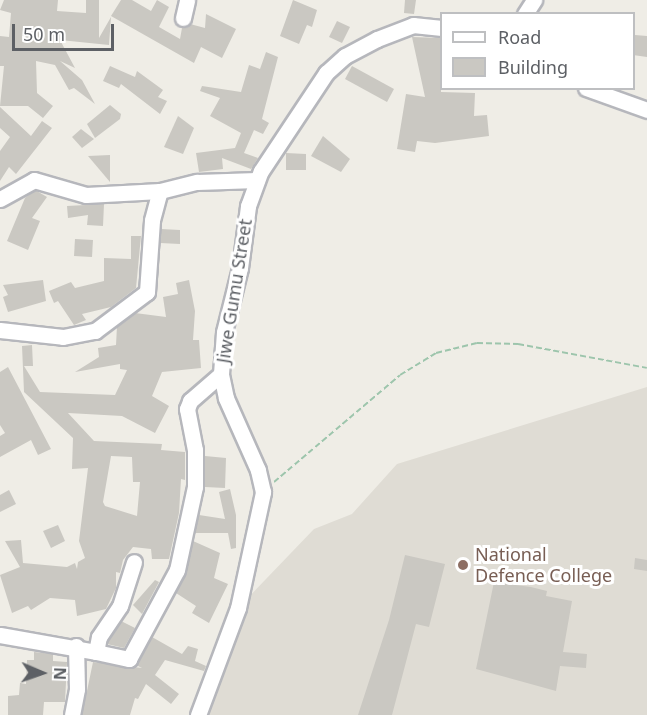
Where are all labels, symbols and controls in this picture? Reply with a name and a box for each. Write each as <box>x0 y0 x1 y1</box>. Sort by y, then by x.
scale bar <box>15 12 117 50</box>
legend <box>440 12 635 90</box>
text: 50 m <box>23 22 65 46</box>
text: Road <box>498 25 541 49</box>
text: Building <box>498 55 568 79</box>
street label: Jiwe Gumu Street <box>212 217 256 365</box>
place label: National Defence College <box>475 544 612 586</box>
marker: National Defence College <box>456 558 470 572</box>
north arrow <box>12 643 72 703</box>
text: N <box>49 667 71 681</box>

